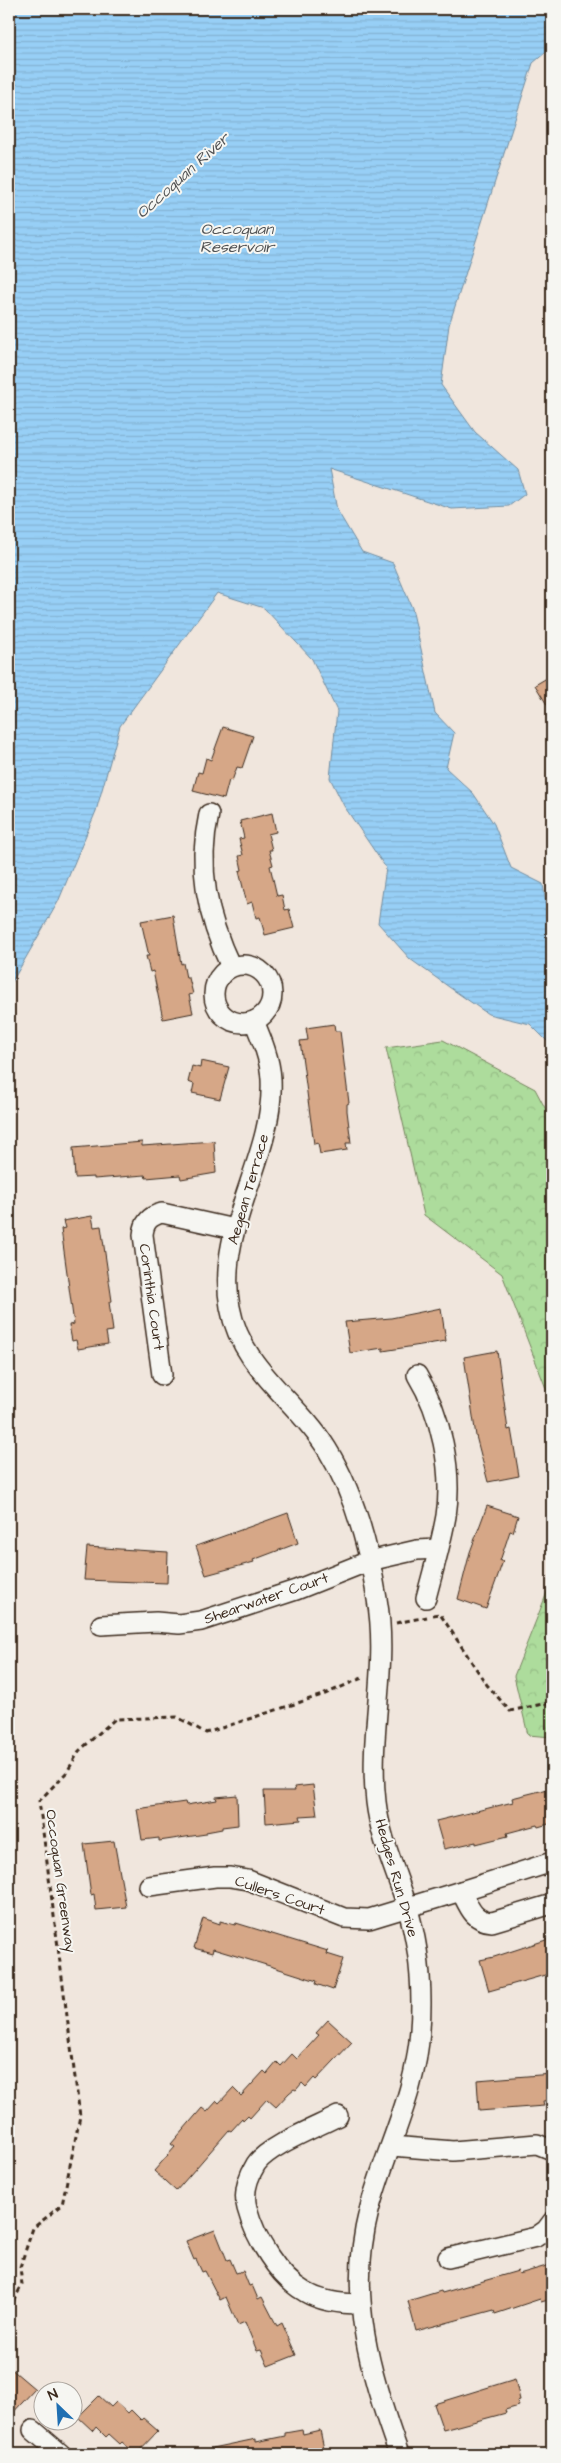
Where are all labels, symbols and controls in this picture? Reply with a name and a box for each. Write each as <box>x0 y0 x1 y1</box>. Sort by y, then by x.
water label: Occoquan River <box>131 126 236 224</box>
water label: Occoquan Reservoir <box>200 218 276 258</box>
street label: Aegean Terrace <box>223 1131 275 1247</box>
street label: Corinthia Court <box>134 1242 169 1352</box>
street label: Shearwater Court <box>201 1567 331 1630</box>
street label: Occoquan Greenway <box>39 1808 81 1954</box>
street label: Hedges Run Drive <box>369 1816 423 1940</box>
street label: Cullers Court <box>232 1870 328 1921</box>
north arrow <box>32 2380 82 2430</box>
text: N <box>45 2384 61 2406</box>

